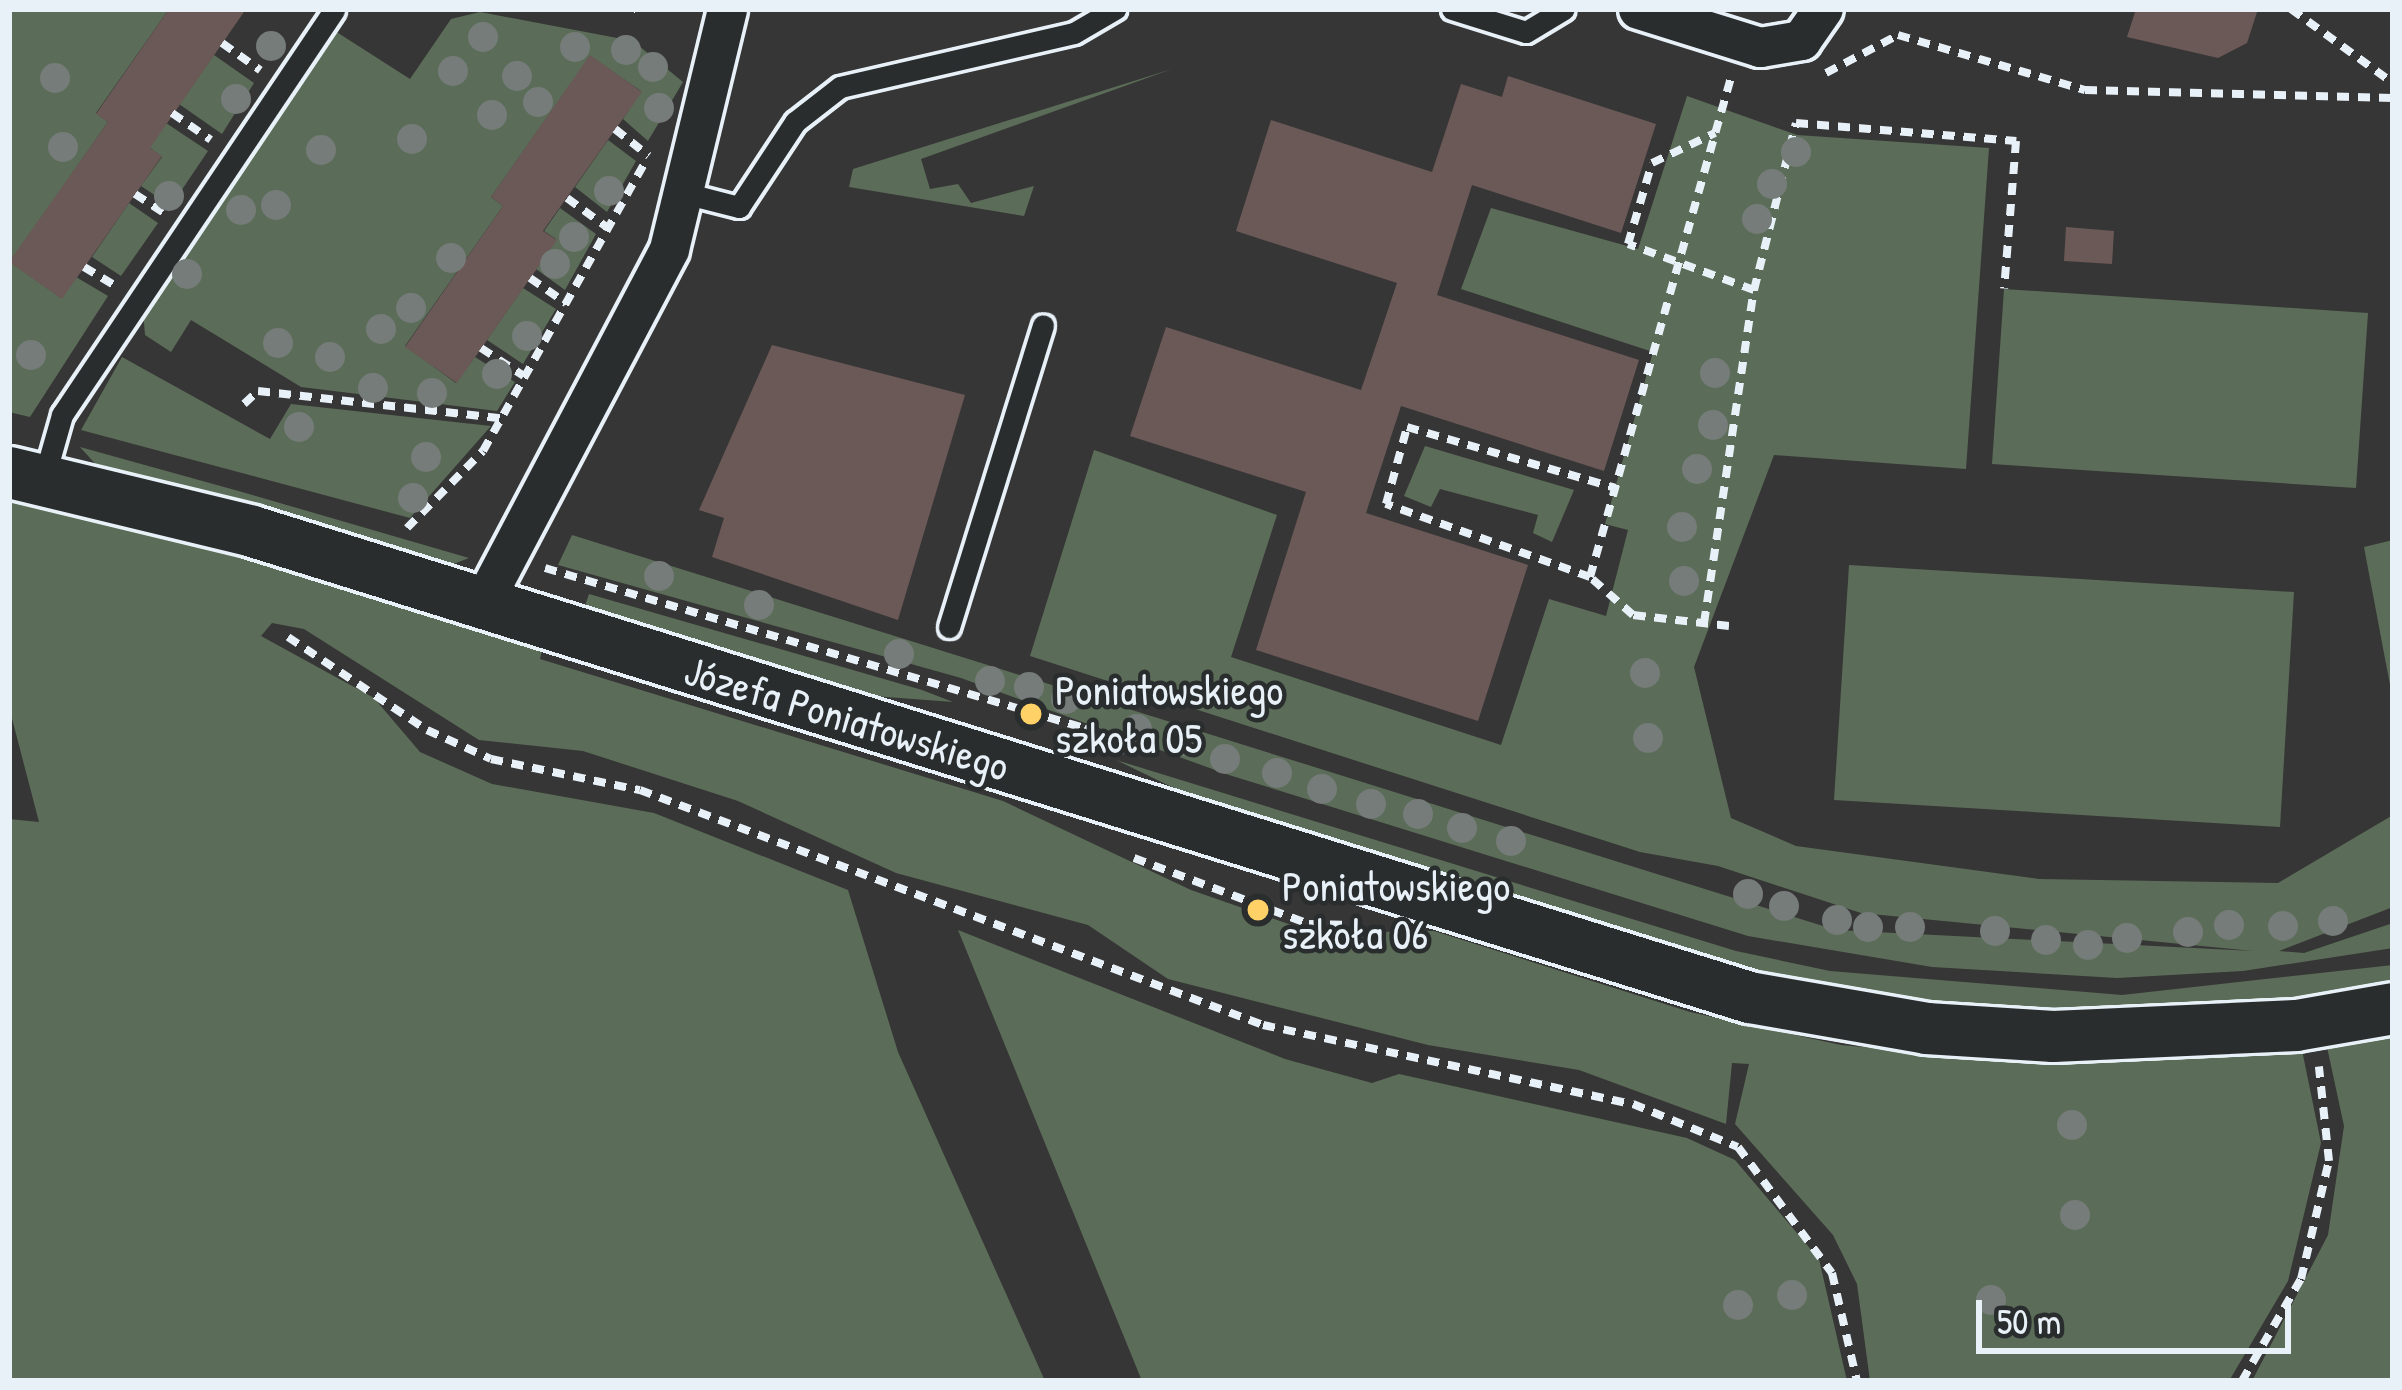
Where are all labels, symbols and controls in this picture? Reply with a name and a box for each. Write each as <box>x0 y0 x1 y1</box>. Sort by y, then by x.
street label: Józefa Poniatowskiego <box>679 645 1015 791</box>
place label: Poniatowskiego szkoła 05 <box>1055 665 1283 764</box>
marker: Poniatowskiego szkoła 05 <box>1018 701 1044 727</box>
place label: Poniatowskiego szkoła 06 <box>1282 861 1510 960</box>
marker: Poniatowskiego szkoła 06 <box>1245 897 1271 923</box>
scale bar <box>1982 1276 2297 1350</box>
text: 50 m <box>1997 1296 2061 1345</box>

